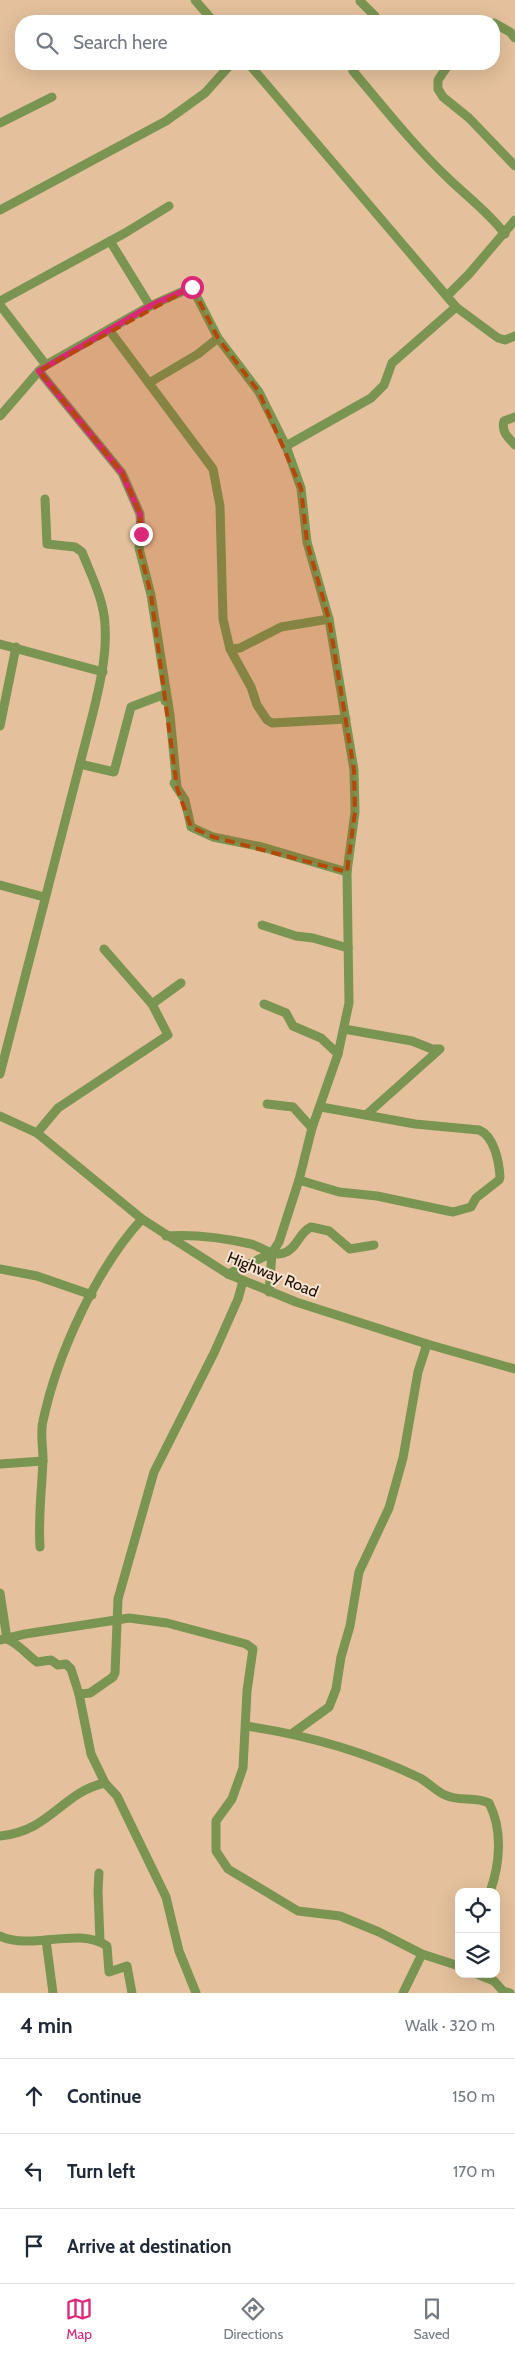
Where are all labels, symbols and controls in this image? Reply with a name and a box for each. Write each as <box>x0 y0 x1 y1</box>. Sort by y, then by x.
search box <box>15 15 500 70</box>
icon: search <box>33 29 61 57</box>
text: Search here <box>73 31 167 54</box>
route start <box>181 276 204 299</box>
route end <box>130 523 153 546</box>
street label: Highway Road <box>225 1248 321 1301</box>
map controls <box>455 1888 500 1978</box>
button: locate <box>455 1888 500 1933</box>
button: layers <box>455 1933 500 1978</box>
text: 4 min <box>20 2013 73 2038</box>
text: Walk · 320 m <box>405 2016 495 2035</box>
icon: ahead <box>20 2082 48 2110</box>
text: Continue <box>67 2085 141 2108</box>
text: 150 m <box>452 2087 495 2106</box>
icon: left <box>20 2157 48 2185</box>
text: Turn left <box>67 2160 135 2183</box>
text: 170 m <box>453 2162 495 2181</box>
icon: arrive <box>20 2232 48 2260</box>
text: Arrive at destination <box>67 2235 231 2258</box>
tab: Map <box>65 2295 93 2343</box>
tab: Directions <box>223 2295 283 2343</box>
tab: Saved <box>413 2295 450 2343</box>

